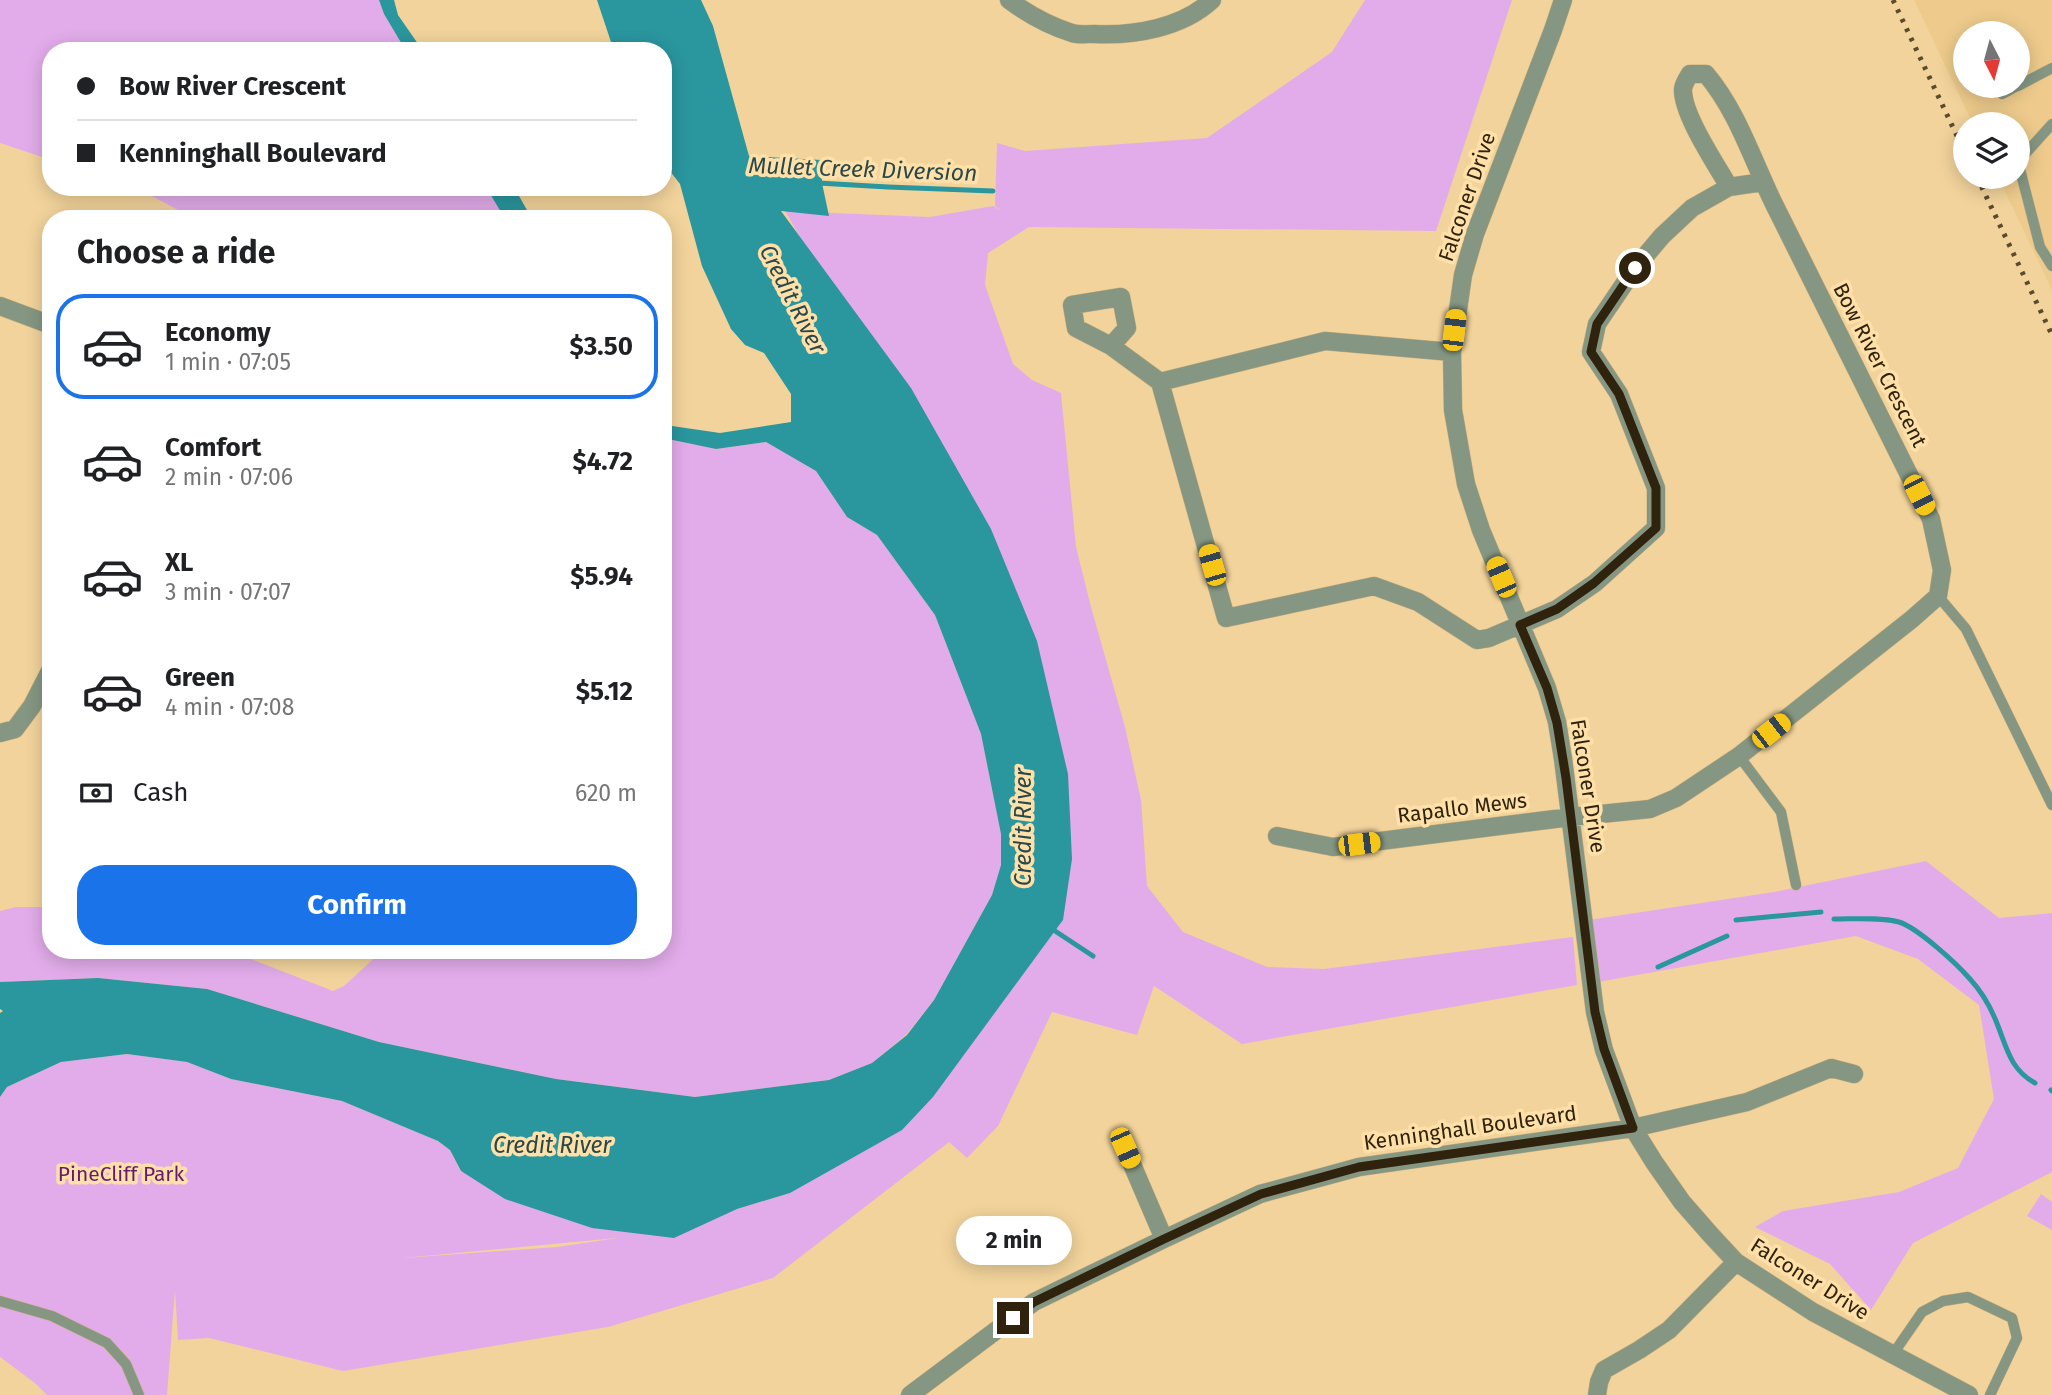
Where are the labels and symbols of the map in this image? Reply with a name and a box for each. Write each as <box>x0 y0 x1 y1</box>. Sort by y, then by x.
north arrow <box>1953 21 2030 98</box>
street label: Falconer Drive <box>1433 129 1501 265</box>
water label: Mullet Creek Diversion <box>748 151 978 187</box>
water label: Credit River <box>754 240 833 359</box>
route start <box>1619 252 1651 284</box>
street label: Bow River Crescent <box>1827 279 1933 452</box>
car <box>1442 308 1467 352</box>
car <box>1901 472 1938 518</box>
car <box>1197 542 1228 588</box>
car <box>1484 554 1519 600</box>
car <box>1748 710 1795 752</box>
street label: Falconer Drive <box>1565 717 1611 855</box>
water label: Credit River <box>1009 767 1037 886</box>
street label: Rapallo Mews <box>1396 787 1528 829</box>
car <box>1337 831 1382 857</box>
street label: Kenninghall Boulevard <box>1362 1100 1578 1156</box>
car <box>1107 1125 1144 1171</box>
water label: Credit River <box>493 1131 612 1159</box>
park label: PineCliff Park <box>58 1161 184 1187</box>
callout: 2 min <box>955 1216 1071 1266</box>
street label: Falconer Drive <box>1746 1232 1874 1326</box>
route end <box>997 1302 1029 1334</box>

